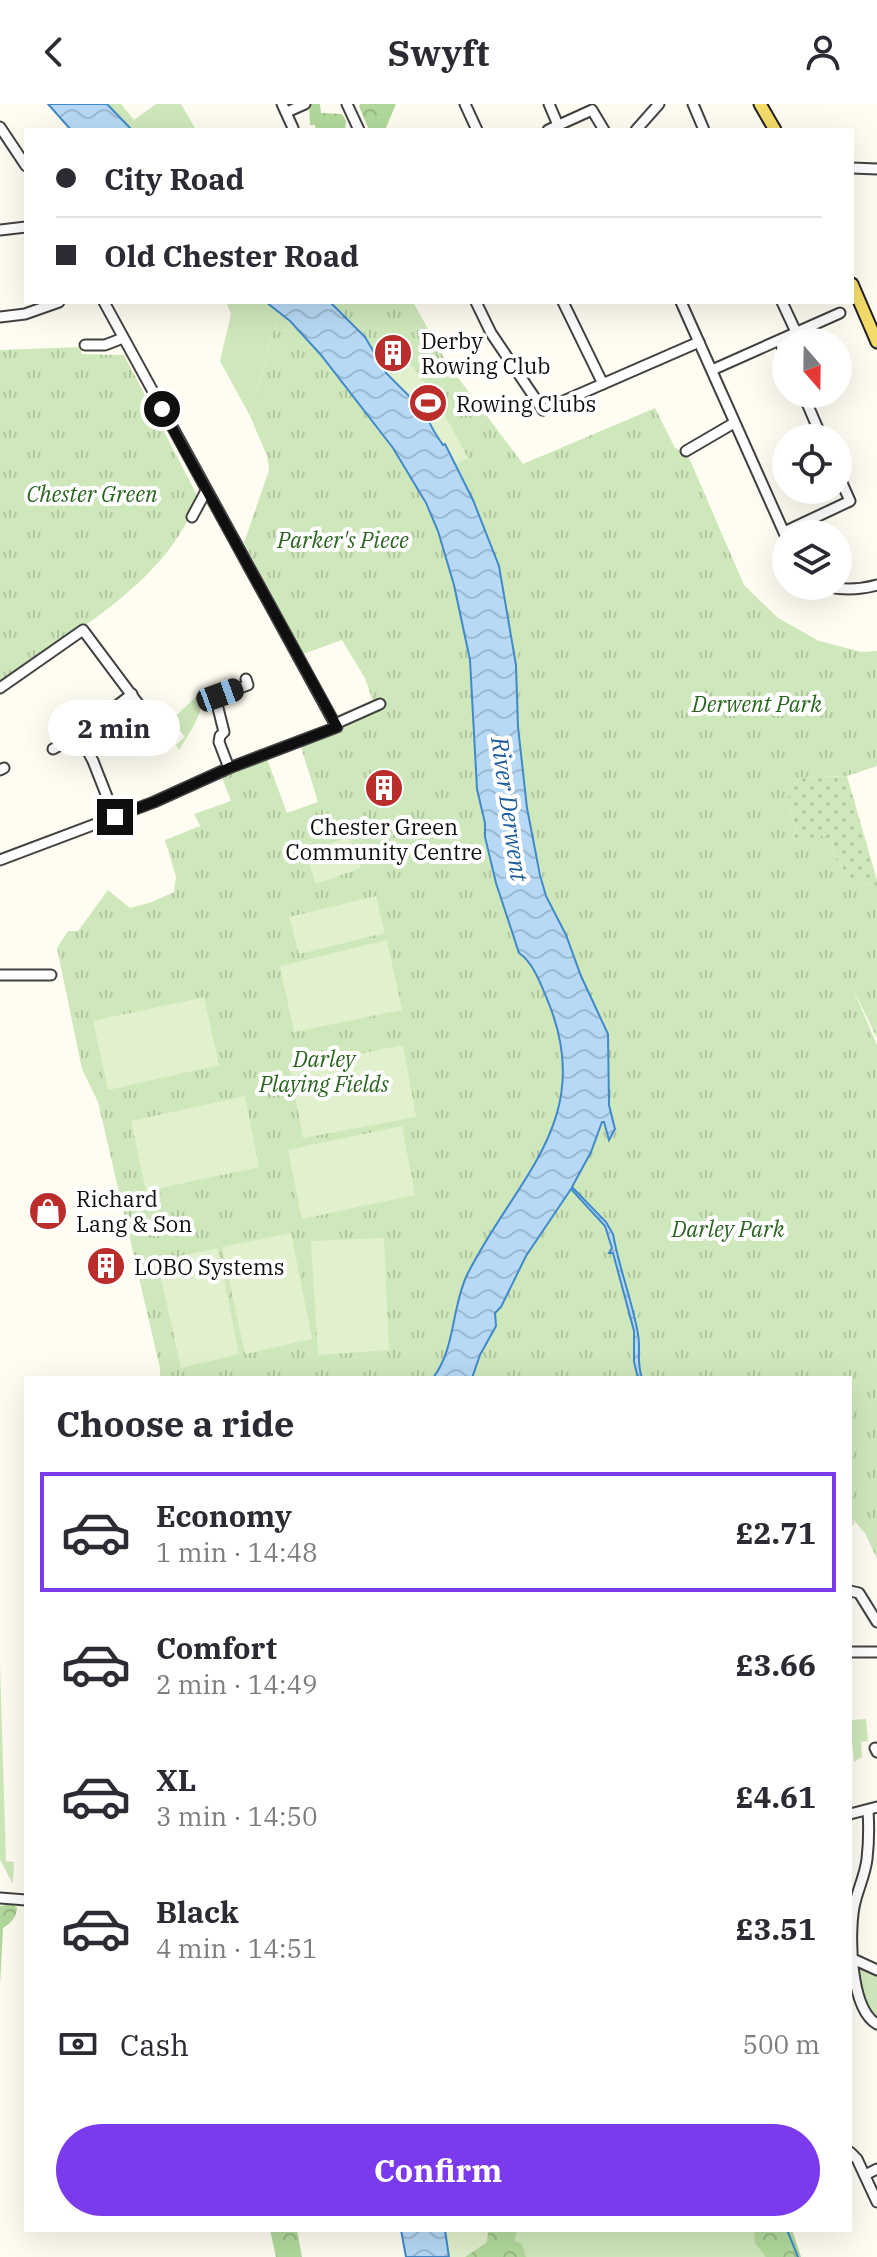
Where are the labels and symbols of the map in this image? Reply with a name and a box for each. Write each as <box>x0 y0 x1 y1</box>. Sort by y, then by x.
place label: Derby Rowing Club <box>421 326 551 380</box>
north arrow <box>772 328 852 408</box>
building icon: Derby Rowing Club <box>372 332 414 374</box>
sports icon: Rowing Clubs <box>407 382 449 424</box>
place label: Rowing Clubs <box>456 389 596 418</box>
route start <box>144 391 180 427</box>
park label: Chester Green <box>26 479 158 508</box>
park label: Parker's Piece <box>276 525 409 554</box>
car <box>193 676 247 714</box>
park label: Derwent Park <box>691 689 822 718</box>
callout: 2 min <box>49 701 181 757</box>
water label: River Derwent <box>484 734 536 885</box>
building icon: Chester Green Community Centre <box>363 767 405 809</box>
route end <box>97 799 133 835</box>
place label: Chester Green Community Centre <box>286 812 482 866</box>
park label: Darley Playing Fields <box>258 1044 390 1098</box>
place label: Richard Lang & Son <box>76 1184 192 1238</box>
shop icon: Richard Lang & Son <box>27 1190 69 1232</box>
park label: Darley Park <box>671 1214 785 1243</box>
building icon: LOBO Systems <box>85 1245 127 1287</box>
place label: LOBO Systems <box>134 1252 284 1281</box>

